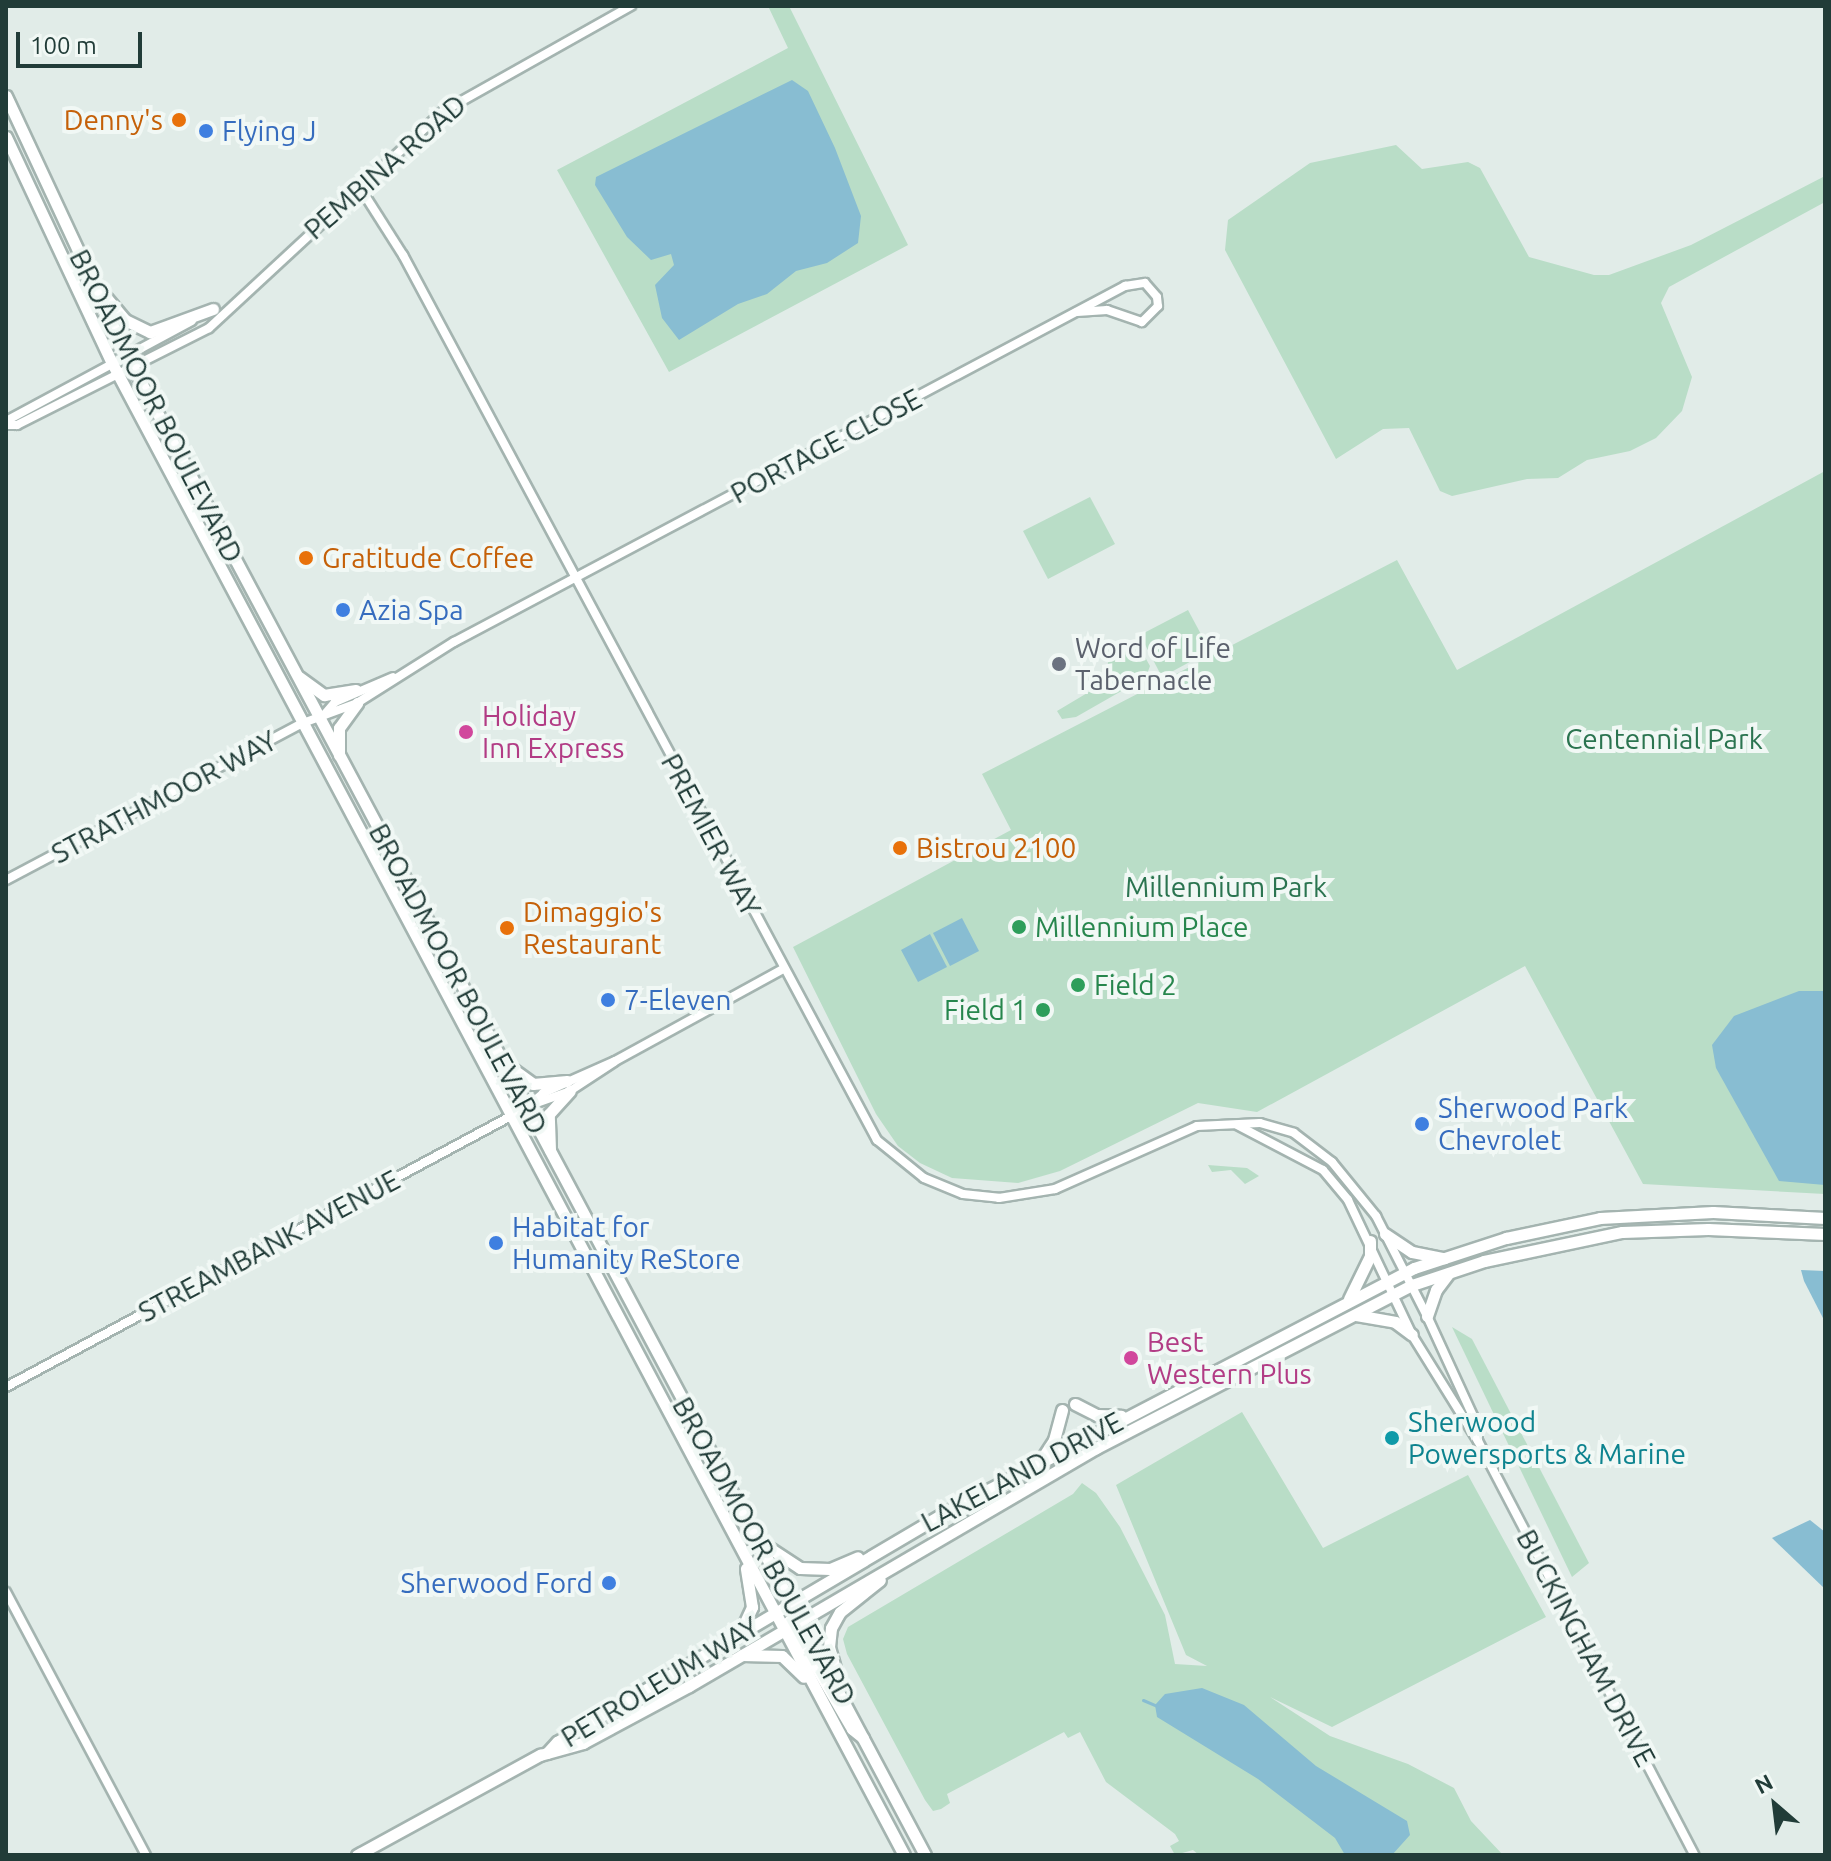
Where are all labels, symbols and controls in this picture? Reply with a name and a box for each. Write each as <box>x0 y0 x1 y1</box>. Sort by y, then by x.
scale bar <box>20 16 146 66</box>
text: 100 m <box>30 32 97 59</box>
street label: PEMBINA ROAD <box>297 88 473 246</box>
place label: Denny's <box>64 103 163 137</box>
marker: Denny's <box>170 111 188 129</box>
place label: Flying J <box>222 114 317 148</box>
marker: Flying J <box>197 122 215 140</box>
street label: BROADMOOR BOULEVARD <box>62 244 250 568</box>
street label: PORTAGE CLOSE <box>725 382 927 510</box>
place label: Gratitude Coffee <box>322 541 534 575</box>
marker: Gratitude Coffee <box>297 549 315 567</box>
place label: Azia Spa <box>359 593 464 627</box>
marker: Azia Spa <box>334 601 352 619</box>
place label: Word of Life Tabernacle <box>1075 631 1231 697</box>
marker: Word of Life Tabernacle <box>1050 655 1068 673</box>
place label: Holiday Inn Express <box>482 699 624 765</box>
park label: Centennial Park <box>1565 722 1763 756</box>
marker: Holiday Inn Express <box>457 723 475 741</box>
street label: STRATHMOOR WAY <box>46 724 282 870</box>
street label: PREMIER WAY <box>654 748 768 922</box>
street label: BROADMOOR BOULEVARD <box>362 818 554 1140</box>
place label: Bistrou 2100 <box>916 831 1076 865</box>
marker: Bistrou 2100 <box>891 839 909 857</box>
park label: Millennium Park <box>1125 870 1327 904</box>
place label: Dimaggio's Restaurant <box>523 895 662 961</box>
place label: Millennium Place <box>1035 910 1249 944</box>
marker: Millennium Place <box>1010 918 1028 936</box>
marker: Dimaggio's Restaurant <box>498 919 516 937</box>
place label: Field 2 <box>1094 968 1177 1002</box>
marker: Field 2 <box>1069 976 1087 994</box>
place label: 7-Eleven <box>624 983 731 1017</box>
marker: 7-Eleven <box>599 991 617 1009</box>
place label: Field 1 <box>944 993 1027 1027</box>
marker: Field 1 <box>1034 1001 1052 1019</box>
place label: Sherwood Park Chevrolet <box>1438 1091 1628 1157</box>
marker: Sherwood Park Chevrolet <box>1413 1115 1431 1133</box>
street label: STREAMBANK AVENUE <box>133 1163 405 1329</box>
place label: Habitat for Humanity ReStore <box>512 1210 741 1276</box>
marker: Habitat for Humanity ReStore <box>487 1234 505 1252</box>
place label: Best Western Plus <box>1147 1325 1312 1391</box>
marker: Best Western Plus <box>1122 1349 1140 1367</box>
street label: BROADMOOR BOULEVARD <box>665 1391 863 1711</box>
street label: LAKELAND DRIVE <box>916 1405 1128 1539</box>
place label: Sherwood Powersports & Marine <box>1408 1405 1686 1471</box>
marker: Sherwood Powersports & Marine <box>1383 1429 1401 1447</box>
street label: BUCKINGHAM DRIVE <box>1509 1524 1663 1772</box>
place label: Sherwood Ford <box>400 1566 593 1600</box>
marker: Sherwood Ford <box>600 1574 618 1592</box>
street label: PETROLEUM WAY <box>555 1610 765 1754</box>
north arrow <box>1735 1765 1815 1845</box>
text: N <box>1750 1768 1777 1798</box>

